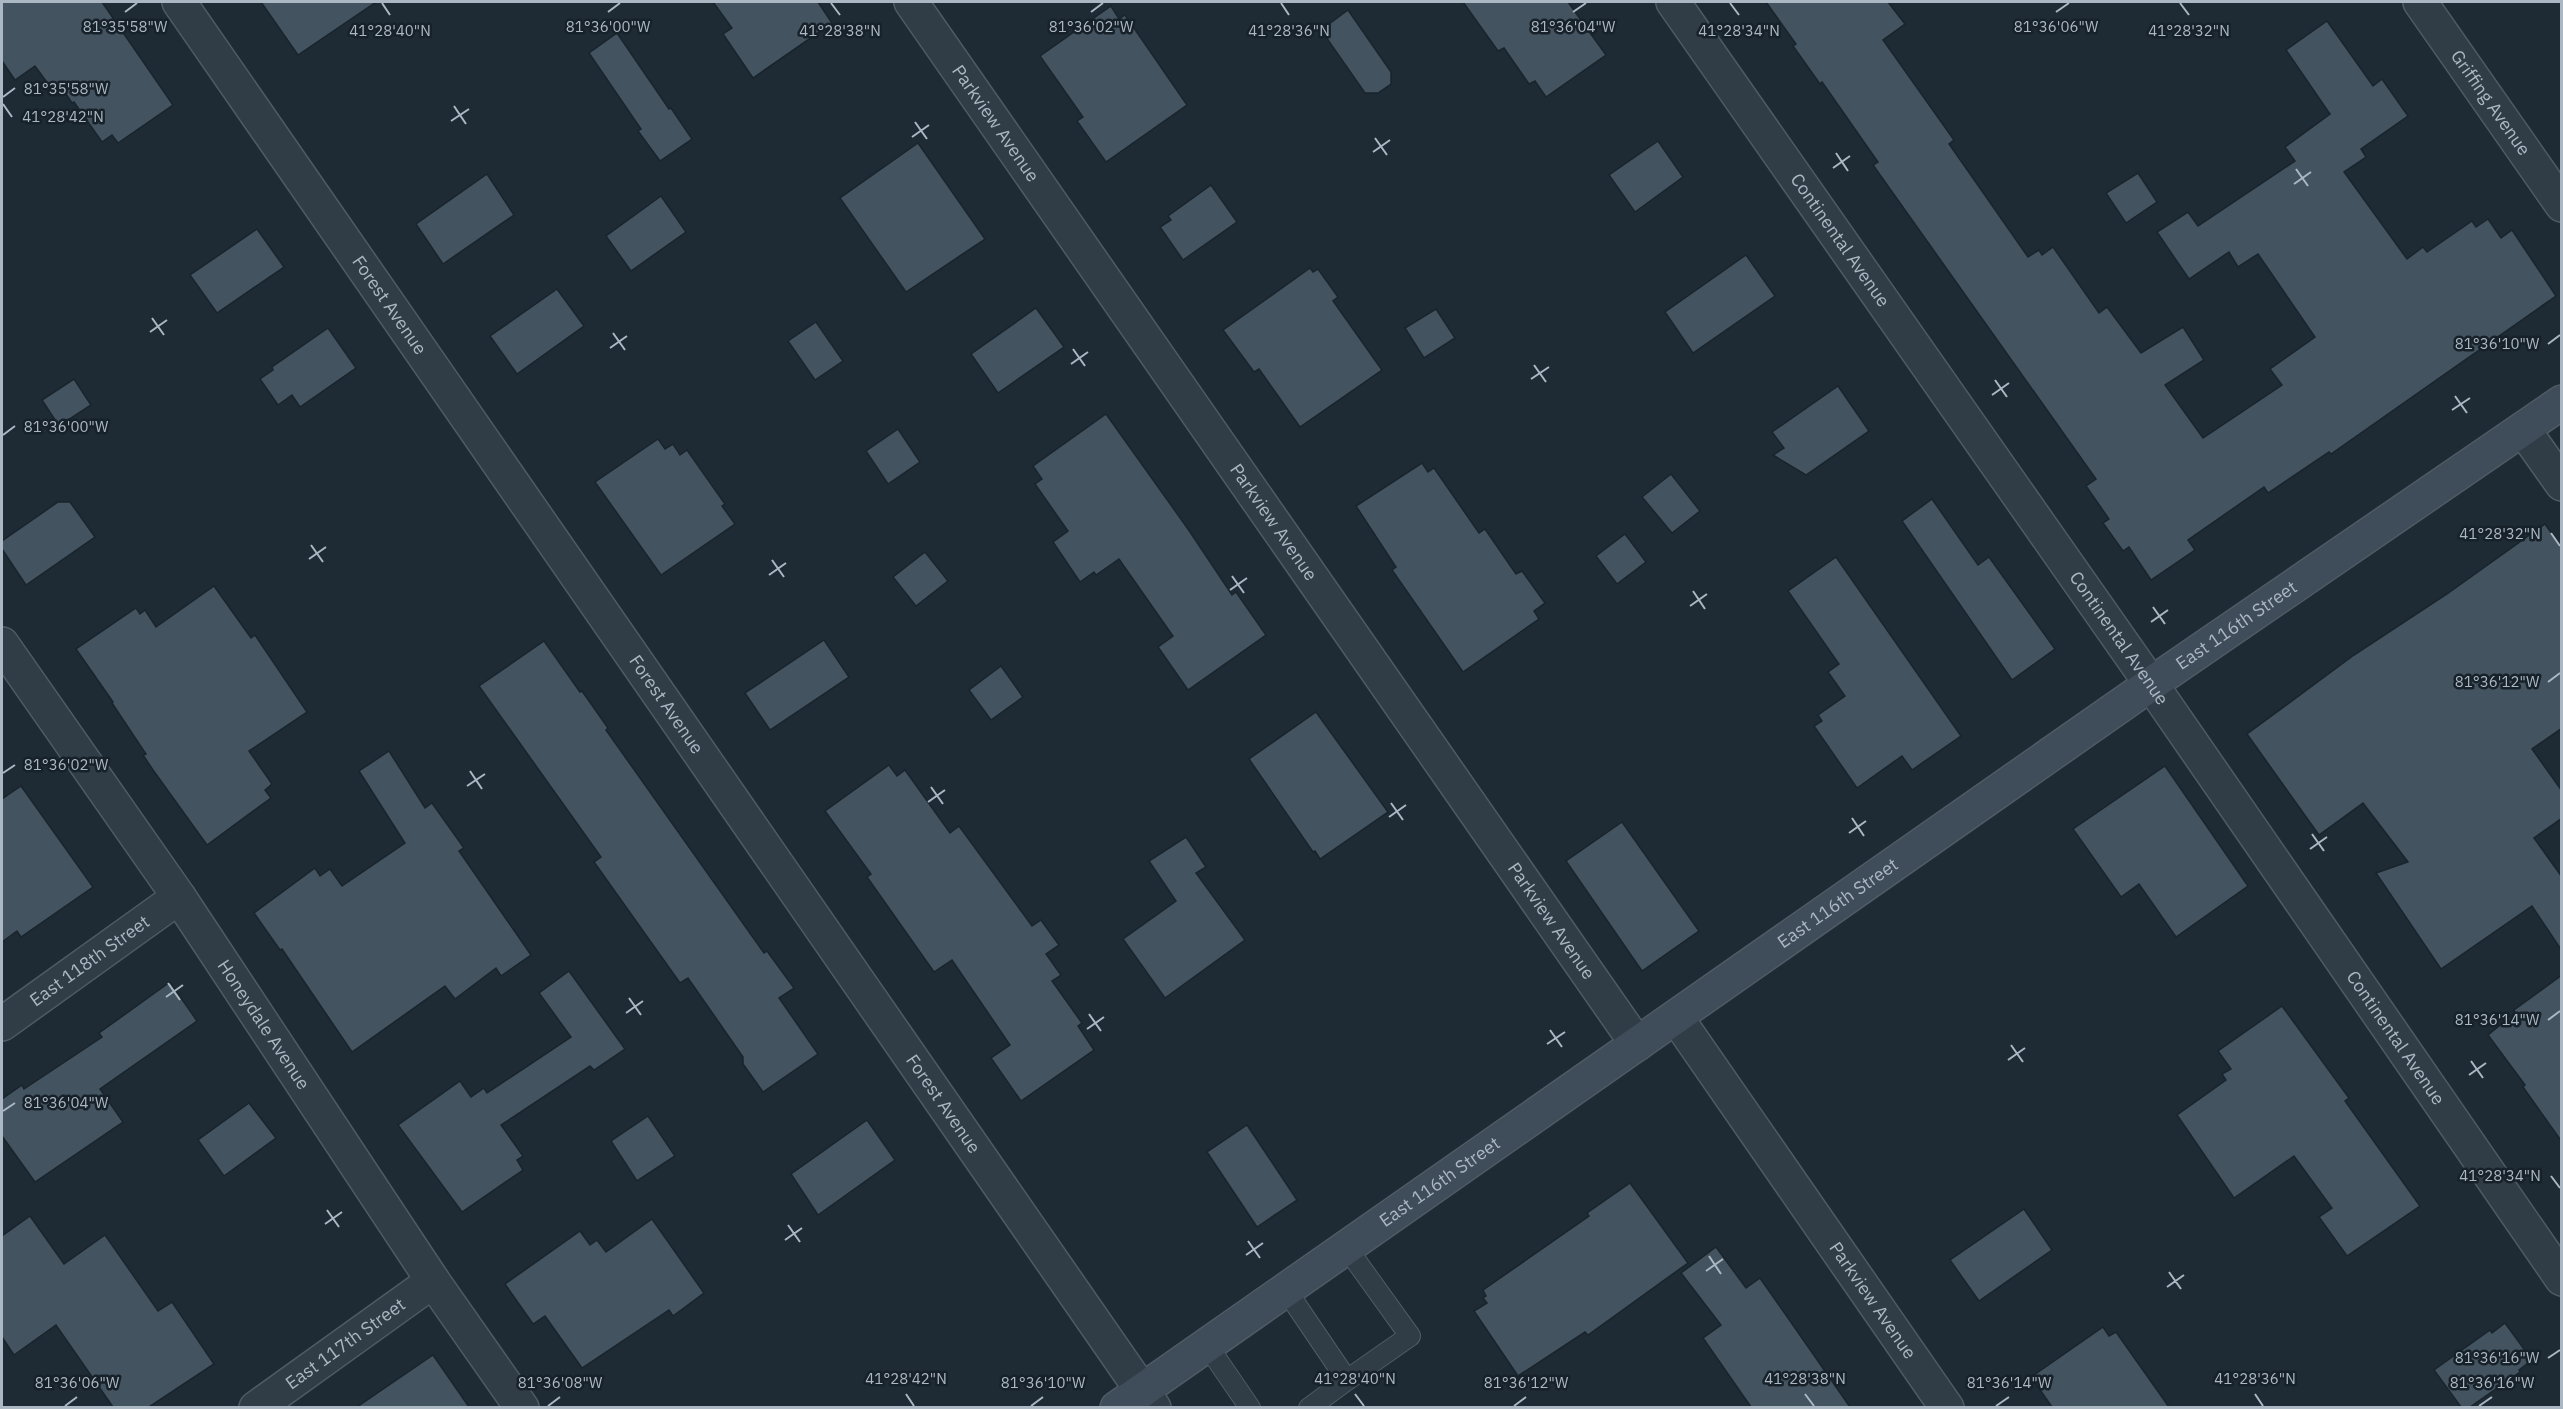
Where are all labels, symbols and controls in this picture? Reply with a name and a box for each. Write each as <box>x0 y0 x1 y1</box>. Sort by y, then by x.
text: 81°35'58"W <box>83 17 168 36</box>
text: 81°36'00"W <box>566 17 651 36</box>
text: 81°36'02"W <box>1049 17 1134 36</box>
text: 81°36'04"W <box>1531 17 1616 36</box>
text: 81°36'06"W <box>2014 17 2099 36</box>
text: 41°28'40"N <box>349 21 431 40</box>
text: 41°28'38"N <box>799 21 881 40</box>
text: 41°28'36"N <box>1248 21 1330 40</box>
text: 41°28'34"N <box>1698 21 1780 40</box>
text: 41°28'32"N <box>2148 21 2230 40</box>
street label: Griffing Avenue <box>2446 45 2536 160</box>
street label: Parkview Avenue <box>947 60 1045 186</box>
text: 81°35'58"W <box>24 79 109 98</box>
text: 41°28'42"N <box>22 107 104 126</box>
street label: Continental Avenue <box>1786 169 1895 311</box>
street label: Forest Avenue <box>347 251 432 359</box>
text: 81°36'10"W <box>2455 334 2540 353</box>
text: 81°36'00"W <box>24 417 109 436</box>
street label: Parkview Avenue <box>1225 459 1323 585</box>
text: 41°28'32"N <box>2459 524 2541 543</box>
street label: Continental Avenue <box>2065 567 2174 709</box>
street label: East 116th Street <box>2171 575 2301 675</box>
street label: Forest Avenue <box>624 650 709 758</box>
text: 81°36'12"W <box>2455 672 2540 691</box>
text: 81°36'02"W <box>24 755 109 774</box>
street label: East 116th Street <box>1773 853 1902 953</box>
street label: Parkview Avenue <box>1503 858 1600 984</box>
street label: East 118th Street <box>25 910 154 1011</box>
street label: Honeydale Avenue <box>213 955 315 1094</box>
street label: Continental Avenue <box>2342 966 2450 1109</box>
text: 81°36'14"W <box>2455 1010 2540 1029</box>
street label: Forest Avenue <box>901 1050 986 1158</box>
text: 81°36'04"W <box>24 1093 109 1112</box>
street label: East 116th Street <box>1375 1131 1504 1232</box>
text: 41°28'34"N <box>2459 1166 2541 1185</box>
street label: Parkview Avenue <box>1824 1237 1922 1363</box>
street label: East 117th Street <box>281 1293 409 1394</box>
text: 81°36'16"W <box>2455 1348 2540 1367</box>
text: 41°28'42"N <box>865 1369 947 1388</box>
text: 41°28'40"N <box>1314 1369 1396 1388</box>
text: 41°28'38"N <box>1764 1369 1846 1388</box>
text: 41°28'36"N <box>2214 1369 2296 1388</box>
text: 81°36'06"W <box>35 1373 120 1392</box>
text: 81°36'08"W <box>518 1373 603 1392</box>
text: 81°36'10"W <box>1001 1373 1086 1392</box>
text: 81°36'12"W <box>1484 1373 1569 1392</box>
text: 81°36'14"W <box>1967 1373 2052 1392</box>
text: 81°36'16"W <box>2450 1373 2535 1392</box>

